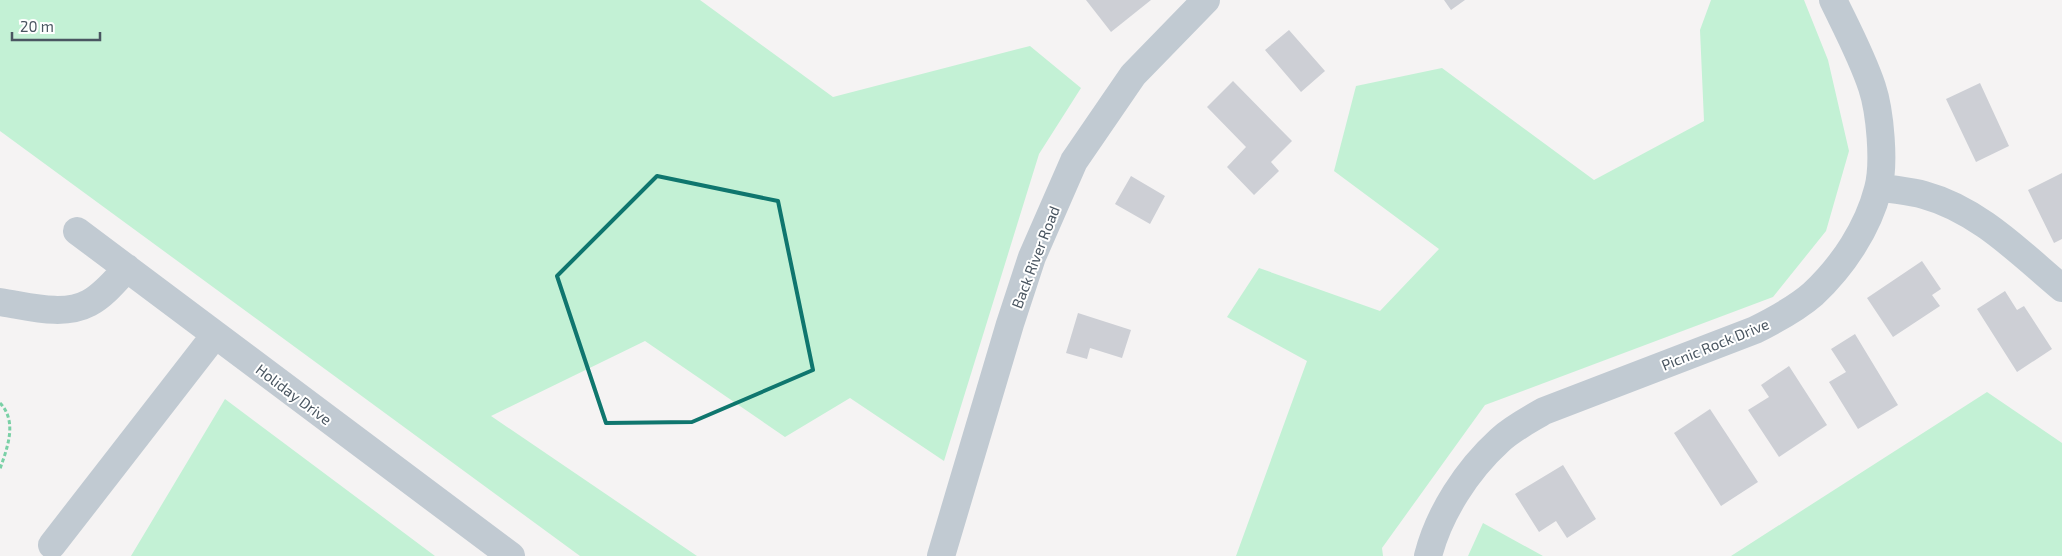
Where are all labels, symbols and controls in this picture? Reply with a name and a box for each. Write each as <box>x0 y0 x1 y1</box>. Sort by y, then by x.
scale bar <box>12 10 100 42</box>
text: 20 m <box>20 17 54 35</box>
street label: Back River Road <box>1007 203 1063 311</box>
street label: Picnic Rock Drive <box>1659 314 1771 374</box>
street label: Holiday Drive <box>253 360 335 428</box>

